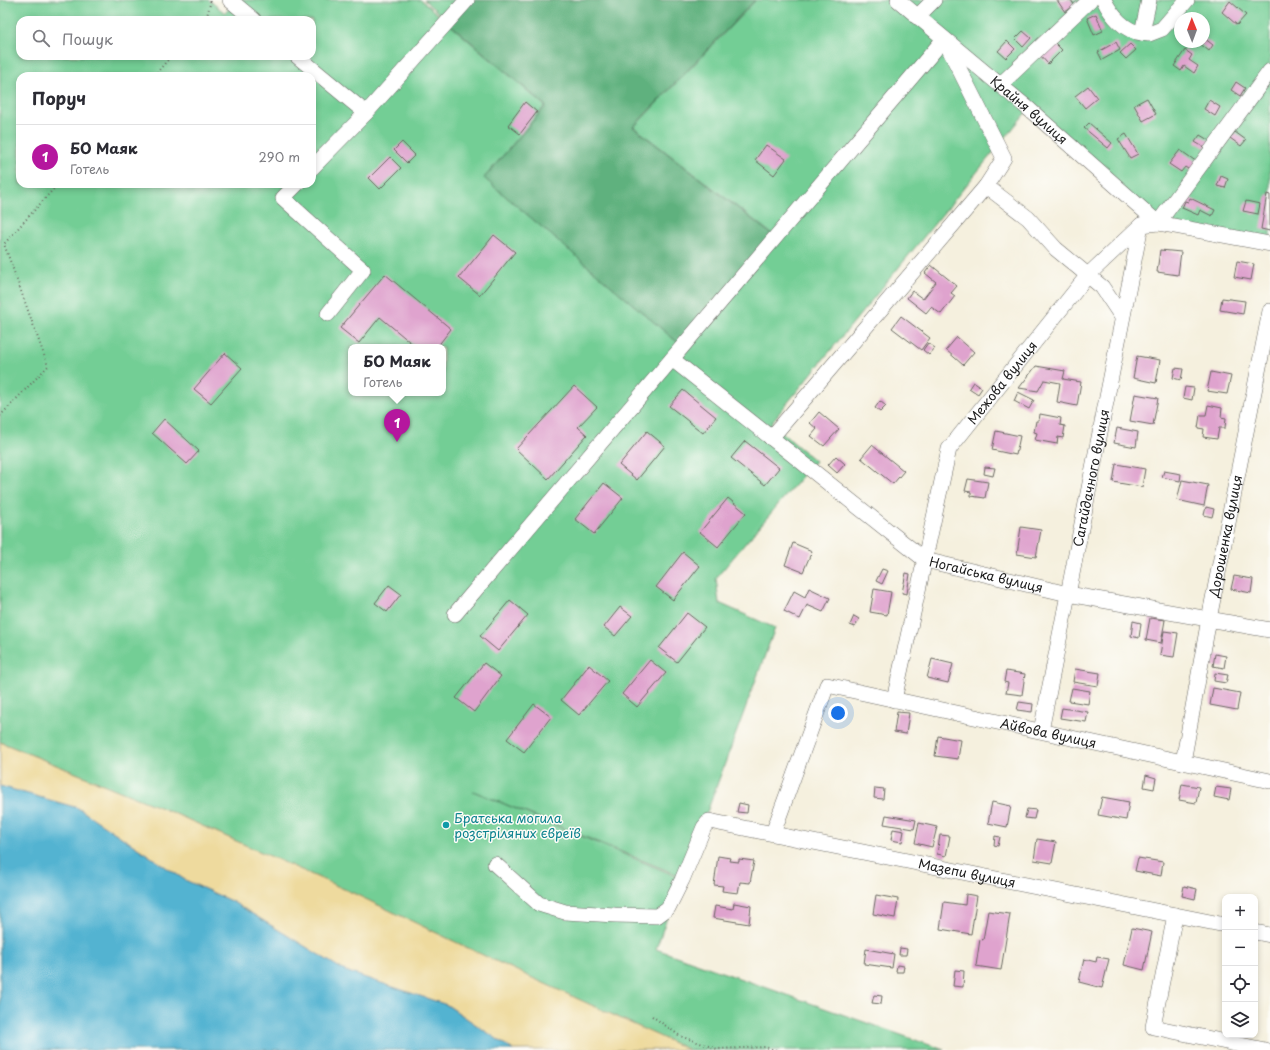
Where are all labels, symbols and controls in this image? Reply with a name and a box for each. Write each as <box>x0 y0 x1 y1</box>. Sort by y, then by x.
north arrow <box>1174 12 1210 48</box>
search box <box>16 16 316 60</box>
icon: search <box>30 27 52 49</box>
text: Пошук <box>62 27 113 50</box>
street label: Крайня вулиця <box>987 71 1072 148</box>
text: Поруч <box>32 85 86 111</box>
text: БО Маяк <box>70 136 137 159</box>
text: 1 <box>42 147 48 166</box>
text: 290 m <box>259 147 300 166</box>
text: Готель <box>70 159 109 178</box>
street label: Межова вулиця <box>962 336 1041 428</box>
popup <box>348 344 446 396</box>
text: БО Маяк <box>363 349 431 372</box>
text: Готель <box>363 372 402 391</box>
street label: Сагайдачного вулиця <box>1068 407 1113 548</box>
pin: 1 <box>384 409 410 442</box>
street label: Дорошенка вулиця <box>1203 473 1246 599</box>
street label: Ногайська вулиця <box>928 551 1045 597</box>
your location <box>828 703 848 723</box>
street label: Айвова вулиця <box>999 713 1098 752</box>
place label: Братська могила розстріляних євреїв <box>454 808 581 842</box>
marker: Братська могила розстріляних євреїв <box>441 820 451 830</box>
street label: Мазепи вулиця <box>917 853 1017 892</box>
map controls <box>1222 894 1258 1038</box>
button: + <box>1222 894 1258 930</box>
button: − <box>1222 930 1258 966</box>
button: locate <box>1222 966 1258 1002</box>
button: layers <box>1222 1002 1258 1038</box>

